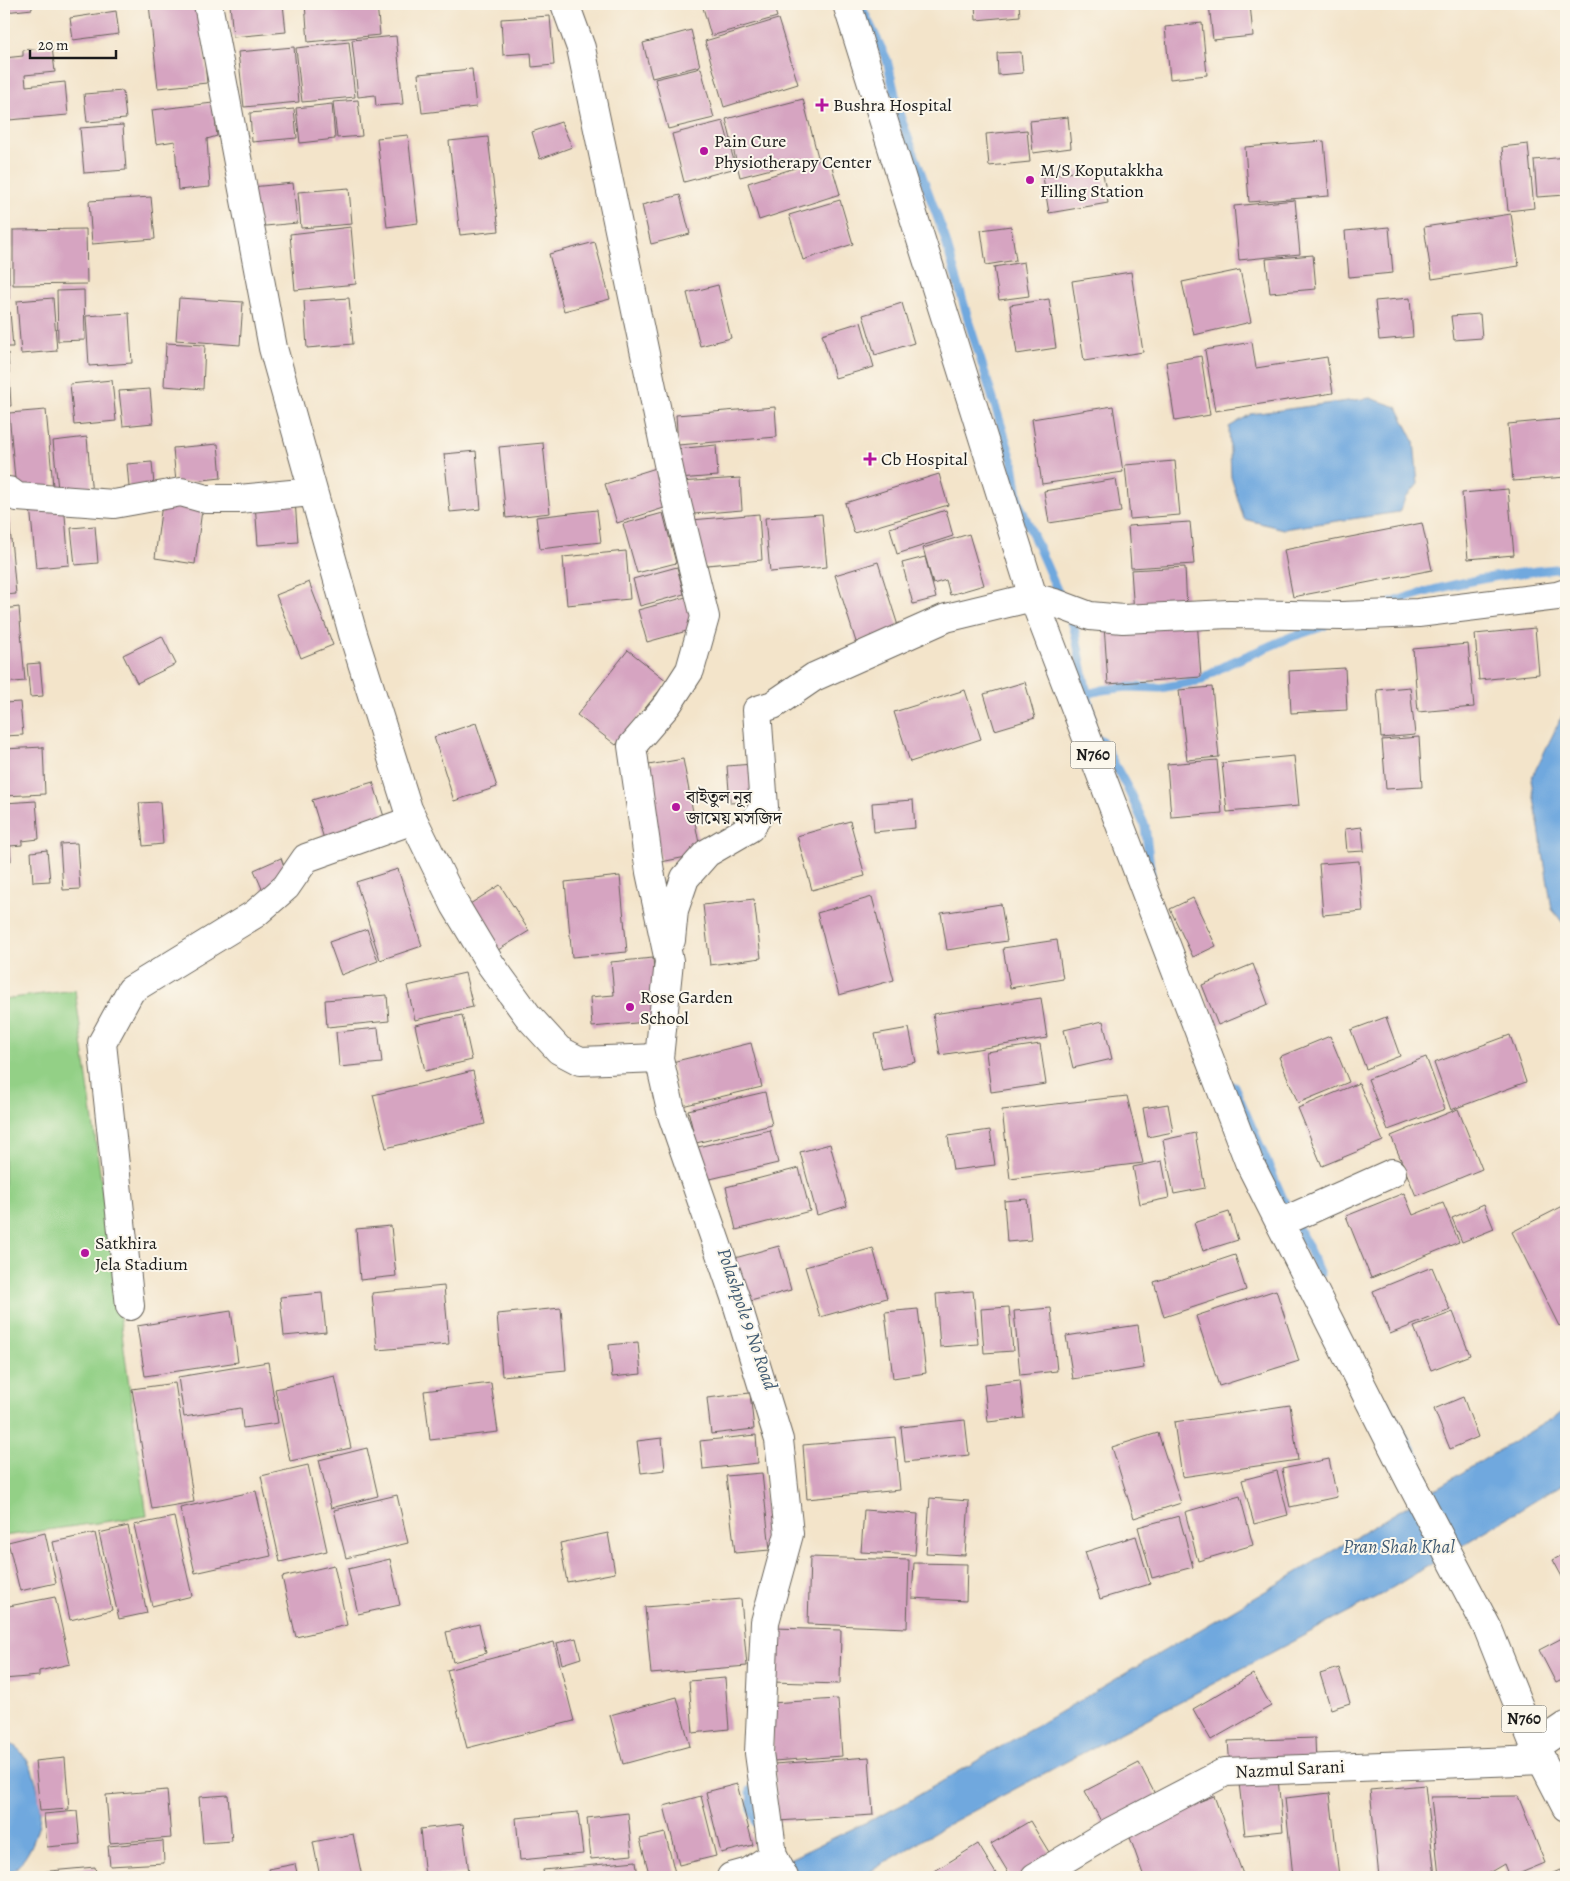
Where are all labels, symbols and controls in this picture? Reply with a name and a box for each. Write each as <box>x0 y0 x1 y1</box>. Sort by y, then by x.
scale bar <box>30 28 116 60</box>
text: 20 m <box>38 35 69 55</box>
place label: Bushra Hospital <box>833 93 952 117</box>
marker: Bushra Hospital <box>815 98 829 112</box>
place label: Pain Cure Physiotherapy Center <box>714 129 872 174</box>
marker: Pain Cure Physiotherapy Center <box>698 145 710 157</box>
place label: M/S Koputakkha Filling Station <box>1040 158 1164 203</box>
marker: M/S Koputakkha Filling Station <box>1024 174 1036 186</box>
place label: Cb Hospital <box>881 447 968 471</box>
marker: Cb Hospital <box>863 452 877 466</box>
road number: N760 <box>1070 742 1116 768</box>
place label: বাইতুল নূর জামেয় মসজিদ <box>685 785 783 830</box>
marker: বাইতুল নূর জামেয় মসজিদ <box>670 801 682 813</box>
place label: Rose Garden School <box>640 985 733 1030</box>
marker: Rose Garden School <box>624 1001 636 1013</box>
place label: Satkhira Jela Stadium <box>95 1231 188 1276</box>
water label: Polashpole 9 No Road <box>711 1245 784 1394</box>
marker: Satkhira Jela Stadium <box>79 1247 91 1259</box>
water label: Pran Shah Khal <box>1343 1534 1455 1560</box>
road number: N760 <box>1502 1706 1546 1732</box>
street label: Nazmul Sarani <box>1235 1754 1345 1784</box>

